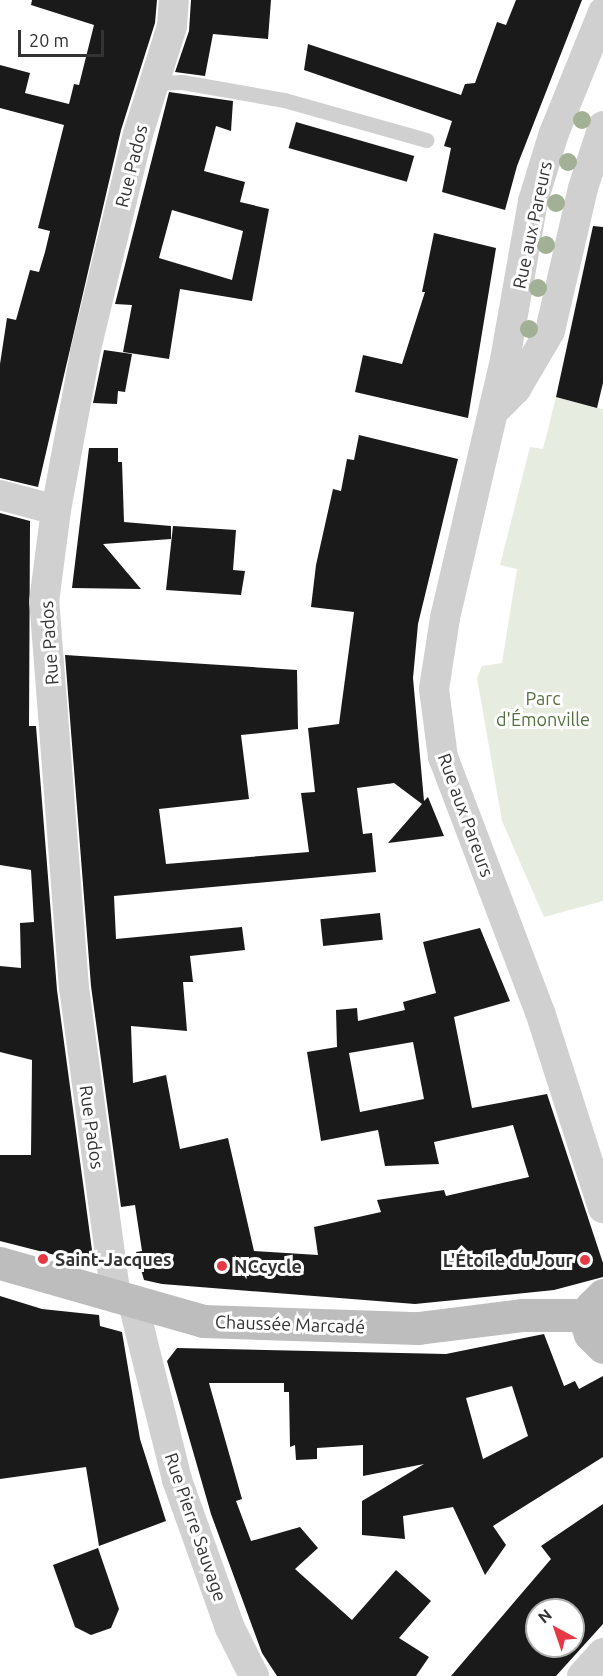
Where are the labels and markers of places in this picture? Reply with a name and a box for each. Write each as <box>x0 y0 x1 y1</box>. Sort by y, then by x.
place label: Saint-Jacques <box>55 1248 172 1270</box>
place label: L'Étoile du Jour <box>443 1249 573 1271</box>
marker: Saint-Jacques <box>36 1252 50 1266</box>
marker: L'Étoile du Jour <box>578 1253 592 1267</box>
place label: NCcycle <box>234 1255 302 1277</box>
marker: NCcycle <box>215 1259 229 1273</box>

